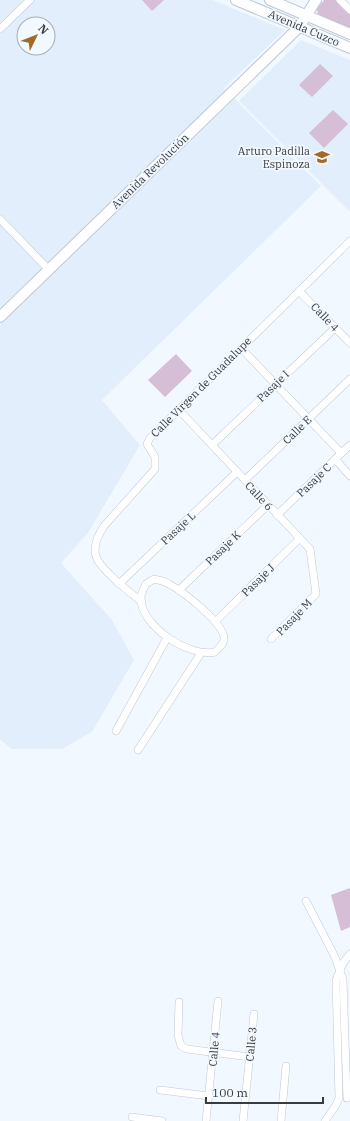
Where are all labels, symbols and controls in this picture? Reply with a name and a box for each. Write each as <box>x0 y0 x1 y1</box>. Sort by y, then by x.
street label: Avenida Cuzco <box>266 7 342 49</box>
north arrow <box>16 16 56 56</box>
text: N <box>35 21 52 37</box>
street label: Avenida Revolución <box>108 130 192 212</box>
place label: Arturo Padilla Espinoza <box>238 144 310 171</box>
school or university icon: Arturo Padilla Espinoza <box>313 148 331 166</box>
street label: Calle 4 <box>308 300 342 335</box>
street label: Calle Virgen de Guadalupe <box>148 334 254 440</box>
street label: Pasaje I <box>254 367 292 405</box>
street label: Calle E <box>279 413 315 447</box>
street label: Pasaje C <box>294 460 334 500</box>
street label: Calle 6 <box>242 479 276 513</box>
street label: Pasaje L <box>158 508 198 548</box>
street label: Pasaje K <box>202 528 244 568</box>
street label: Pasaje J <box>239 561 277 599</box>
street label: Pasaje M <box>273 596 315 638</box>
street label: Calle 3 <box>243 1026 259 1062</box>
street label: Calle 4 <box>206 1031 223 1067</box>
scale bar <box>206 1079 323 1105</box>
text: 100 m <box>212 1085 248 1100</box>

